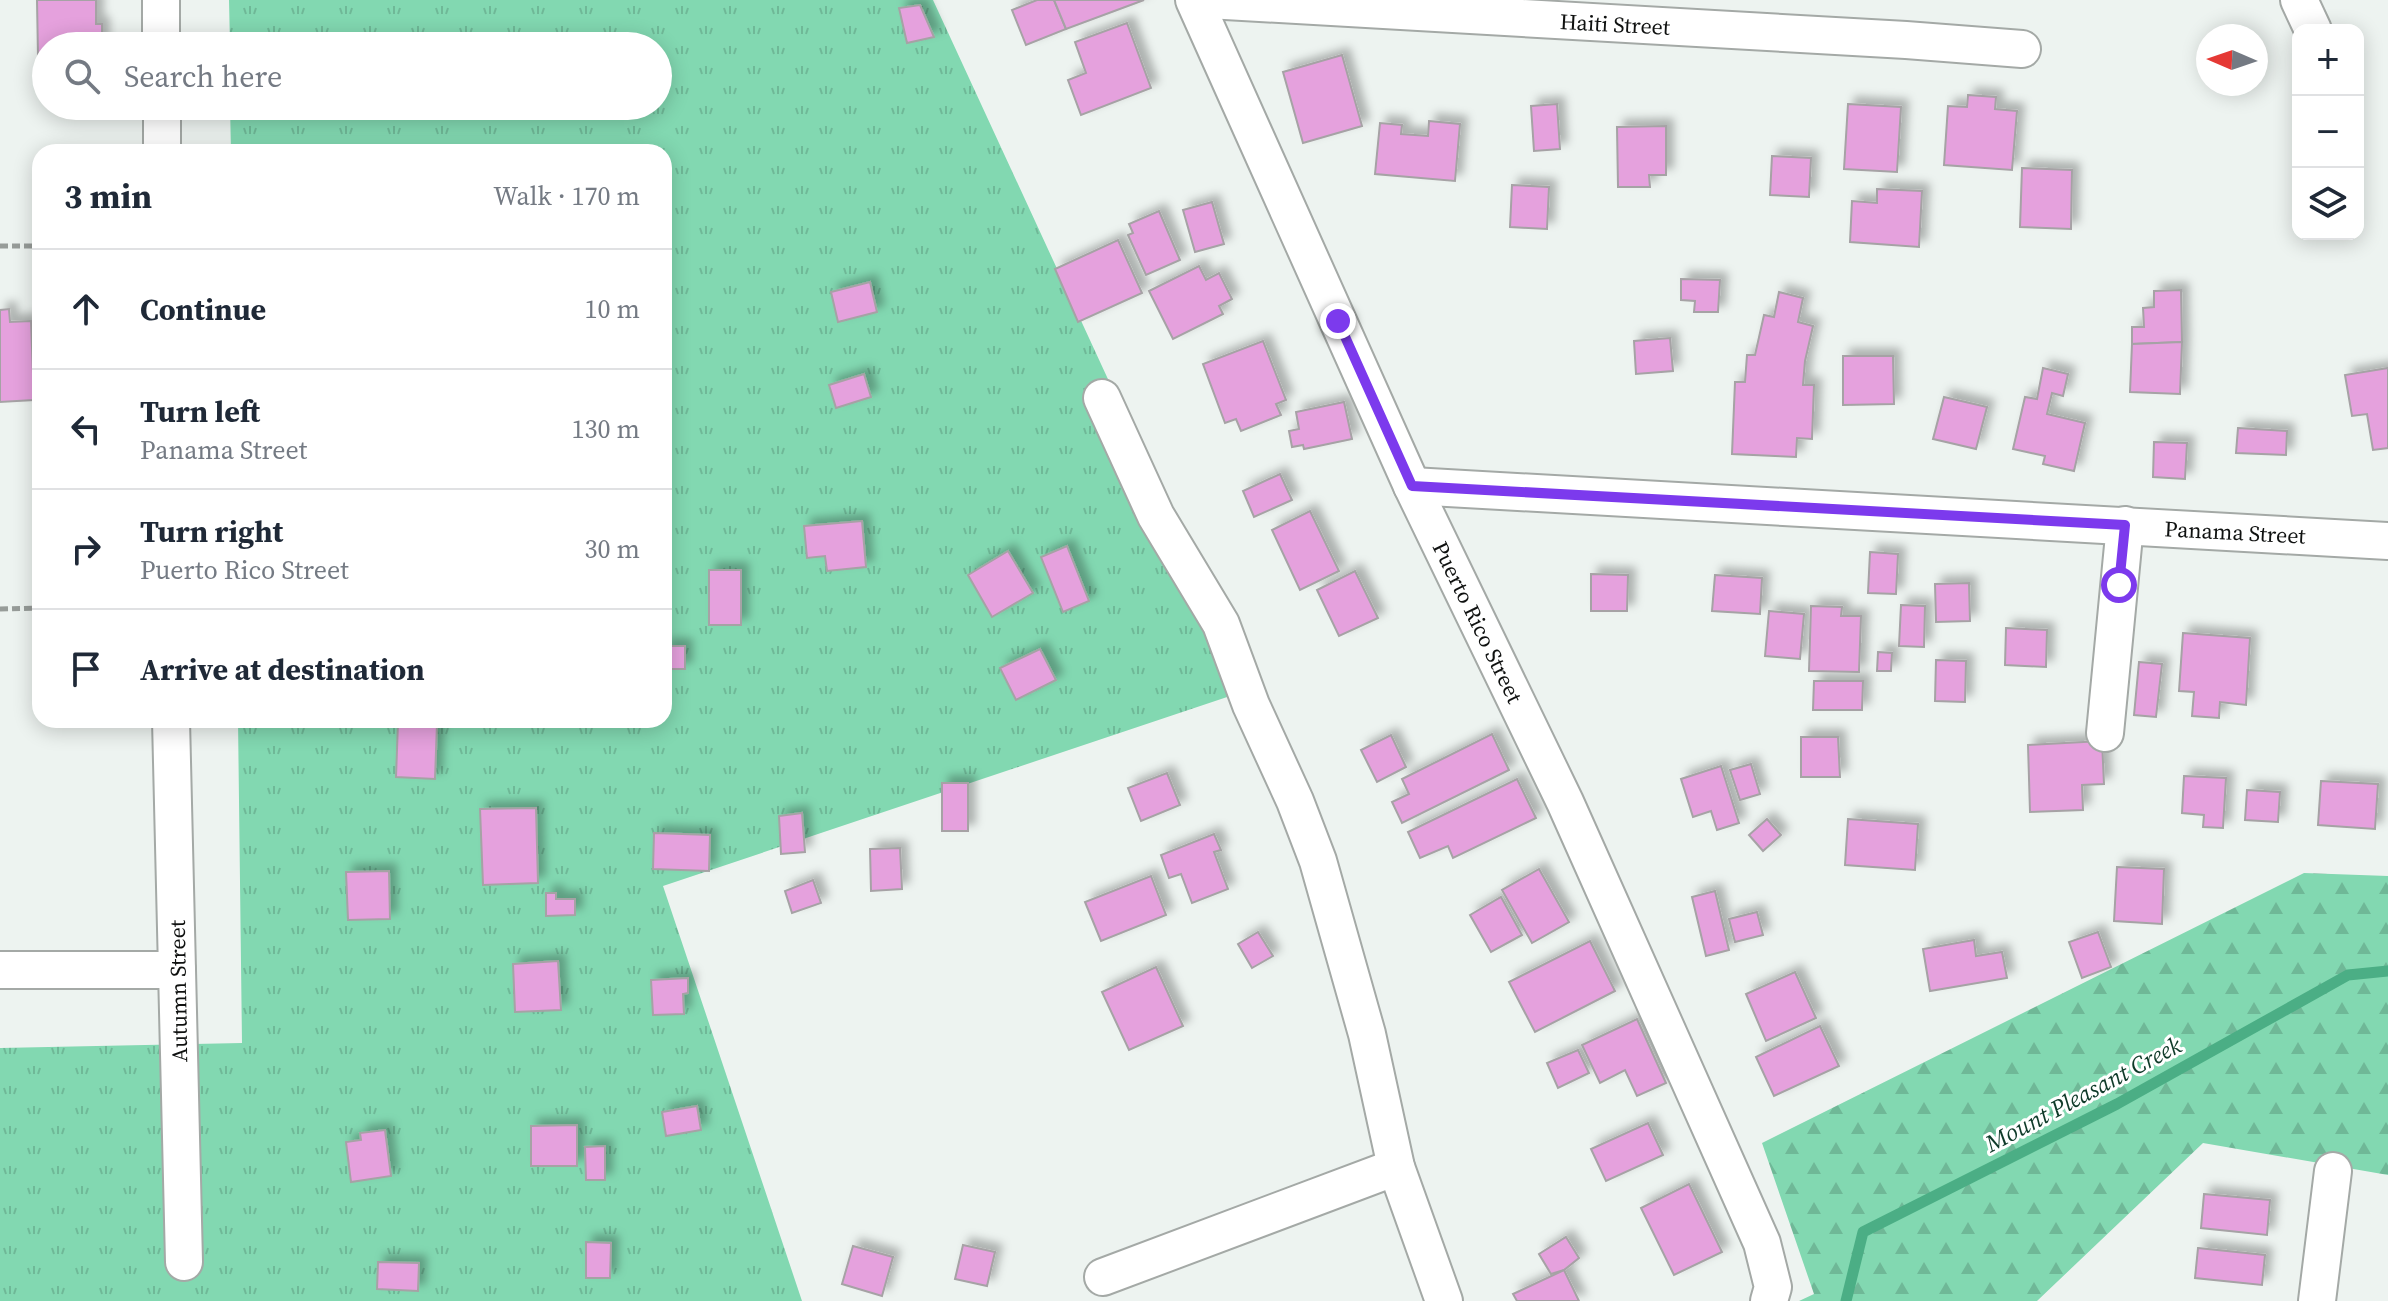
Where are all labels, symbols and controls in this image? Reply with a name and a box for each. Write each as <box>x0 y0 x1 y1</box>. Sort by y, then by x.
street label: Haiti Street <box>1559 6 1672 42</box>
north arrow <box>2196 24 2268 96</box>
map controls <box>2292 24 2364 240</box>
button: + <box>2292 24 2364 96</box>
search box <box>32 32 672 120</box>
icon: search <box>60 54 104 98</box>
text: Search here <box>124 56 282 97</box>
button: − <box>2292 96 2364 168</box>
button: layers <box>2292 168 2364 240</box>
text: 3 min <box>64 173 152 219</box>
text: Walk · 170 m <box>493 178 640 214</box>
icon: ahead <box>64 287 108 331</box>
text: Continue <box>140 289 266 330</box>
text: 10 m <box>585 291 640 327</box>
route end <box>1320 303 1356 339</box>
text: Turn left <box>140 391 260 432</box>
icon: left <box>64 407 108 451</box>
text: 130 m <box>572 411 640 447</box>
text: Panama Street <box>140 432 307 468</box>
text: Turn right <box>140 511 283 552</box>
street label: Panama Street <box>2164 513 2307 551</box>
icon: right <box>64 527 108 571</box>
text: 30 m <box>585 531 640 567</box>
street label: Puerto Rico Street <box>1426 536 1531 709</box>
text: Puerto Rico Street <box>140 552 349 588</box>
route start <box>2101 567 2137 603</box>
icon: arrive <box>64 647 108 691</box>
text: Arrive at destination <box>140 649 425 690</box>
street label: Autumn Street <box>162 919 194 1062</box>
water label: Mount Pleasant Creek <box>1978 1028 2188 1160</box>

